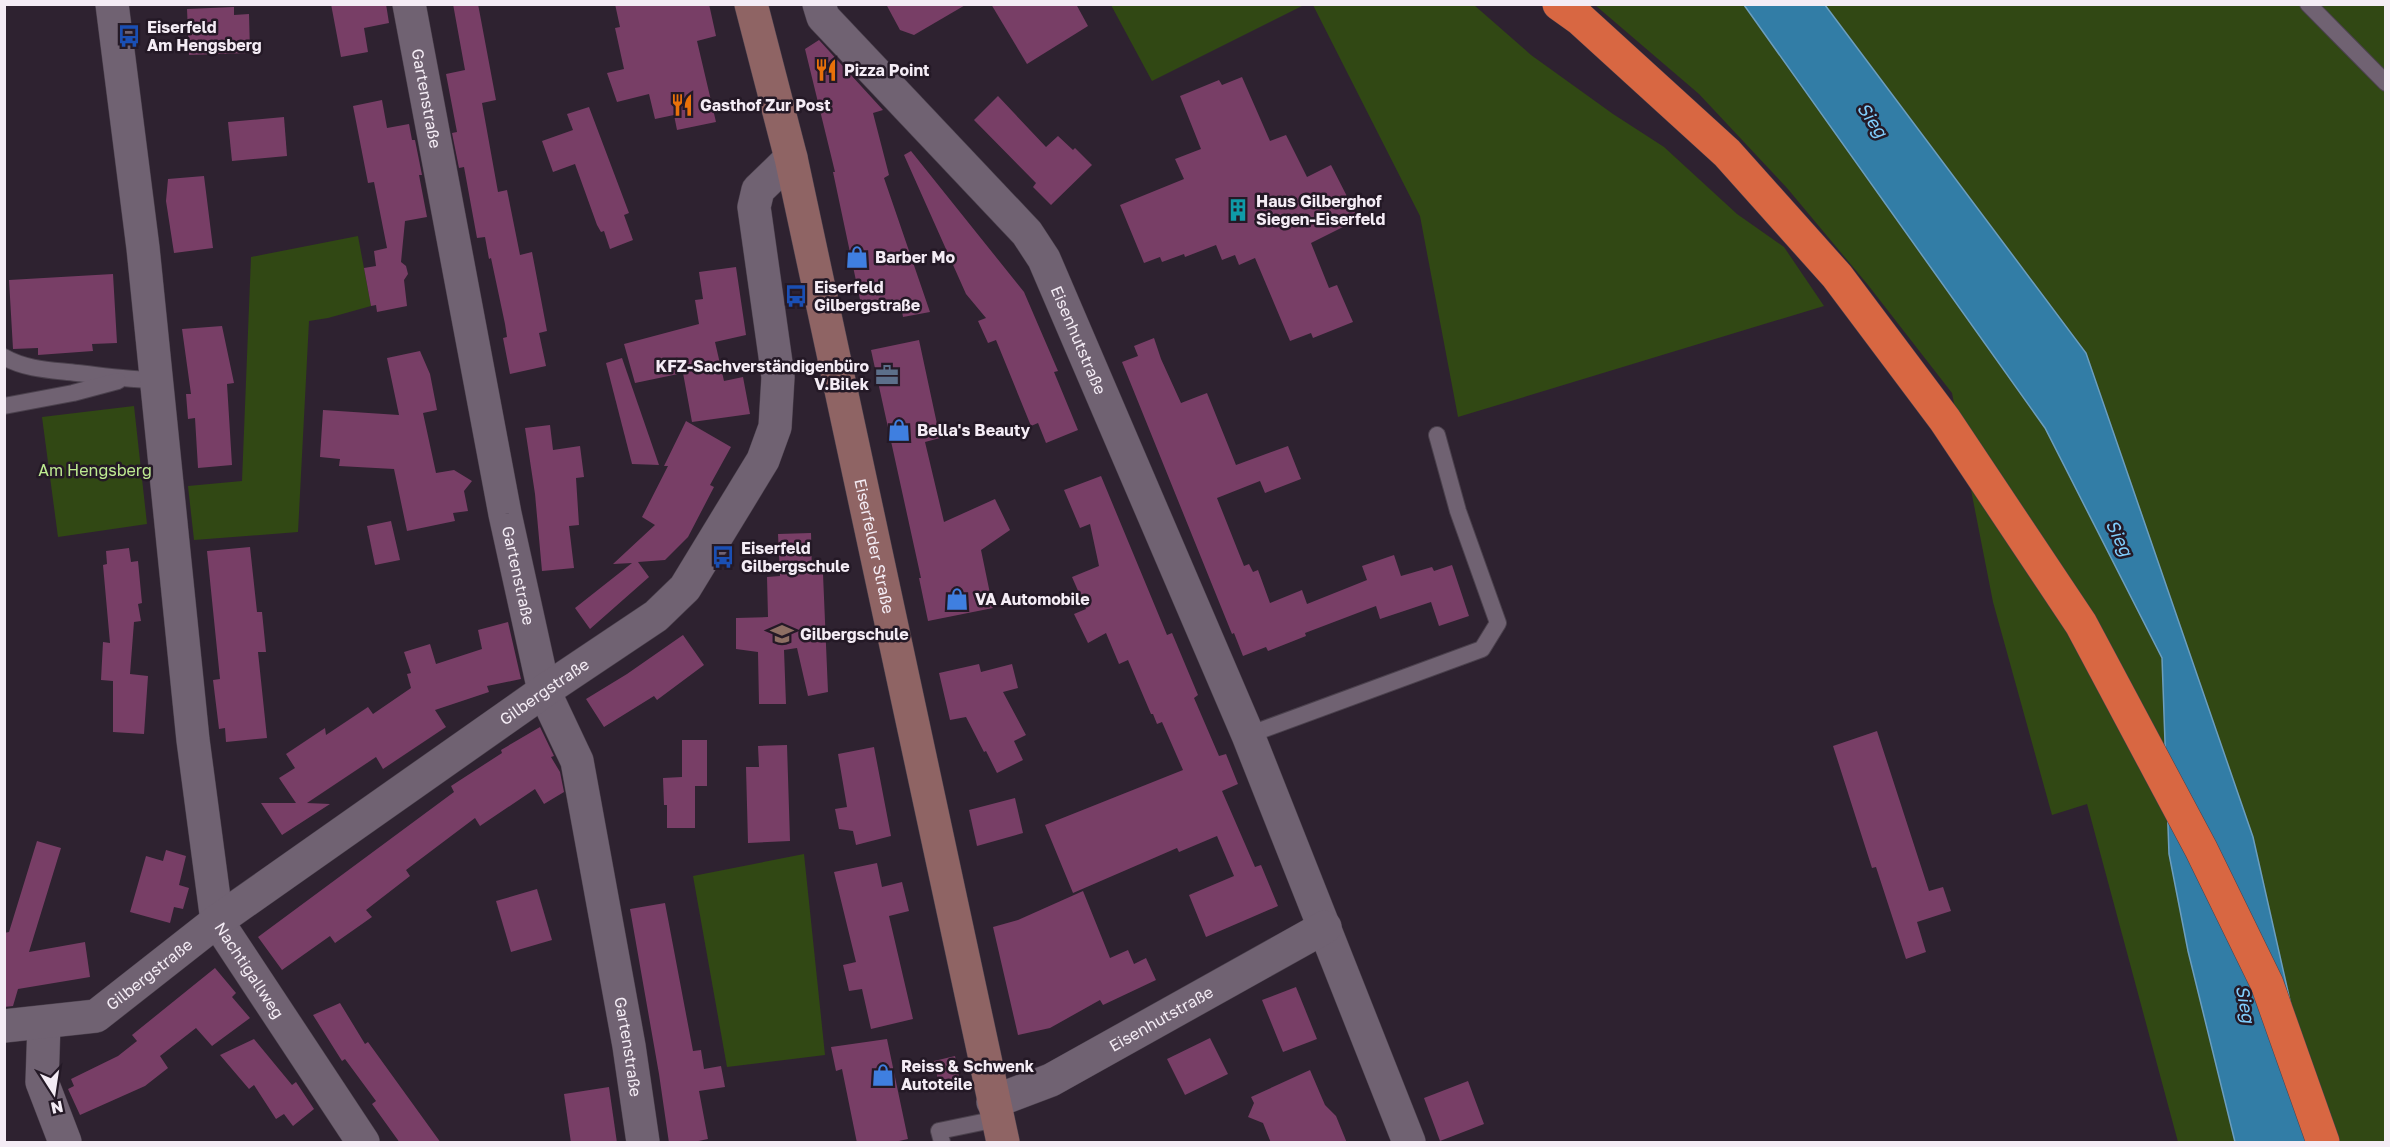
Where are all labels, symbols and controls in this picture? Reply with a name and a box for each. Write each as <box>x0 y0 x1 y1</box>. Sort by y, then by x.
place label: Eiserfeld Am Hengsberg <box>147 17 262 55</box>
bus stop icon: Eiserfeld Am Hengsberg <box>116 23 142 49</box>
street label: Gartenstraße <box>408 47 446 150</box>
restaurant icon: Pizza Point <box>813 57 839 83</box>
place label: Pizza Point <box>844 60 930 80</box>
restaurant icon: Gasthof Zur Post <box>669 92 695 118</box>
place label: Gasthof Zur Post <box>700 95 831 115</box>
water label: Sieg <box>1853 98 1894 143</box>
place label: Haus Gilberghof Siegen-Eiserfeld <box>1256 191 1385 229</box>
building icon: Haus Gilberghof Siegen-Eiserfeld <box>1225 197 1251 223</box>
shop icon: Barber Mo <box>844 244 870 270</box>
place label: Barber Mo <box>875 247 956 267</box>
place label: Eiserfeld Gilbergstraße <box>814 277 920 315</box>
bus stop icon: Eiserfeld Gilbergstraße <box>783 283 809 309</box>
street label: Eisenhutstraße <box>1047 283 1111 397</box>
place label: KFZ-Sachverständigenbüro V.Bilek <box>656 356 870 394</box>
office icon: KFZ-Sachverständigenbüro V.Bilek <box>874 362 900 388</box>
shop icon: Bella's Beauty <box>886 417 912 443</box>
place label: Bella's Beauty <box>917 420 1030 440</box>
park label: Am Hengsberg <box>38 460 152 480</box>
street label: Eiserfelder Straße <box>850 477 899 615</box>
water label: Sieg <box>2102 516 2139 561</box>
street label: Gartenstraße <box>498 524 539 627</box>
place label: Eiserfeld Gilbergschule <box>741 538 850 576</box>
bus stop icon: Eiserfeld Gilbergschule <box>710 544 736 570</box>
shop icon: VA Automobile <box>944 586 970 612</box>
place label: VA Automobile <box>975 589 1090 609</box>
school or university icon: Gilbergschule <box>769 621 795 647</box>
place label: Gilbergschule <box>800 624 909 644</box>
street label: Gilbergstraße <box>495 654 593 729</box>
street label: Nachtigallweg <box>210 918 288 1022</box>
street label: Gilbergstraße <box>102 934 196 1014</box>
street label: Eisenhutstraße <box>1105 982 1217 1056</box>
water label: Sieg <box>2232 983 2260 1026</box>
street label: Gartenstraße <box>610 995 646 1098</box>
place label: Reiss & Schwenk Autoteile <box>901 1056 1035 1094</box>
shop icon: Reiss & Schwenk Autoteile <box>870 1062 896 1088</box>
north arrow <box>24 1063 84 1123</box>
text: N <box>49 1097 65 1119</box>

